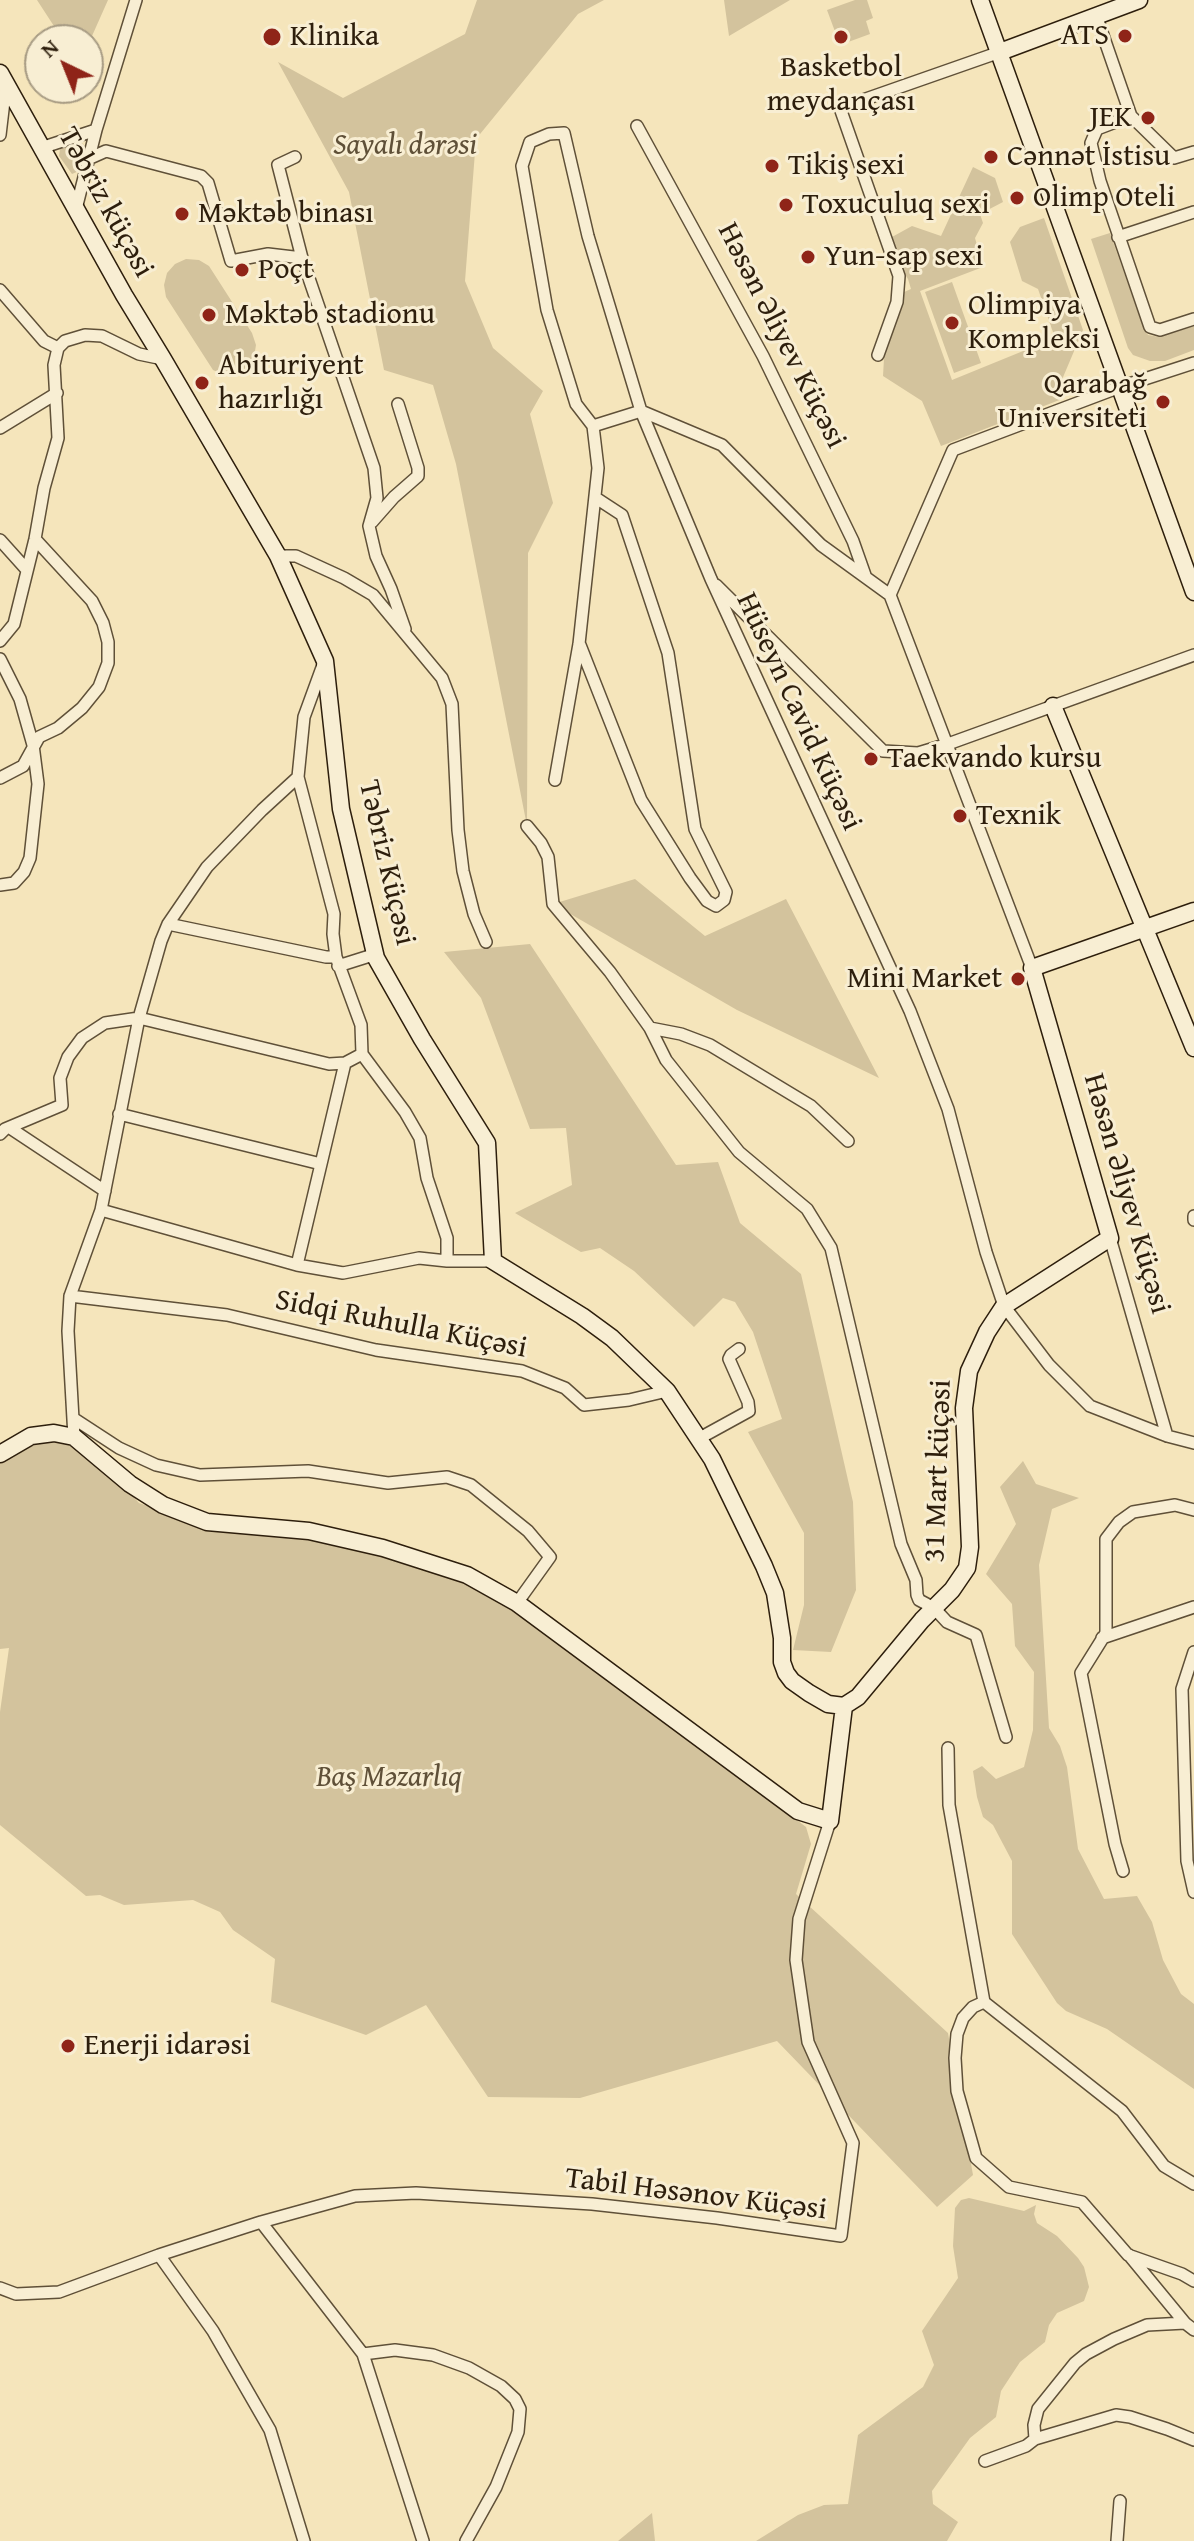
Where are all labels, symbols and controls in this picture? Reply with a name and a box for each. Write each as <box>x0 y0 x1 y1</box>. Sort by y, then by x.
place label: ATS <box>1061 18 1109 54</box>
place label: Klinika <box>290 19 379 55</box>
north arrow <box>24 24 104 104</box>
marker: Klinika <box>261 26 283 48</box>
marker: ATS <box>1116 27 1134 45</box>
marker: Basketbol meydançası <box>832 28 850 46</box>
text: N <box>33 31 65 65</box>
place label: Basketbol meydançası <box>767 50 915 120</box>
place label: JEK <box>1090 100 1132 136</box>
marker: JEK <box>1139 109 1157 127</box>
street label: Təbriz küçəsi <box>49 122 161 284</box>
park label: Sayalı dərəsi <box>333 128 477 164</box>
place label: Cənnət İstisu <box>1007 139 1170 175</box>
place label: Tikiş sexi <box>788 148 905 184</box>
marker: Cənnət İstisu <box>982 148 1000 166</box>
marker: Tikiş sexi <box>763 157 781 175</box>
place label: Olimp Oteli <box>1033 180 1175 216</box>
place label: Toxuculuq sexi <box>802 187 990 223</box>
marker: Olimp Oteli <box>1008 189 1026 207</box>
place label: Məktəb binası <box>198 196 374 232</box>
marker: Toxuculuq sexi <box>777 196 795 214</box>
marker: Məktəb binası <box>173 205 191 223</box>
street label: Həsən Əliyev Küçəsi <box>709 217 853 455</box>
place label: Yun-sap sexi <box>824 239 984 275</box>
marker: Yun-sap sexi <box>799 248 817 266</box>
place label: Poçt <box>258 252 313 288</box>
marker: Poçt <box>233 261 251 279</box>
place label: Olimpiya Kompleksi <box>968 288 1100 358</box>
place label: Məktəb stadionu <box>225 297 435 333</box>
marker: Məktəb stadionu <box>200 306 218 324</box>
marker: Olimpiya Kompleksi <box>943 314 961 332</box>
place label: Abituriyent hazırlığı <box>218 348 364 418</box>
place label: Qarabağ Universiteti <box>997 367 1147 438</box>
marker: Abituriyent hazırlığı <box>193 374 211 392</box>
marker: Qarabağ Universiteti <box>1154 393 1172 411</box>
street label: Hüseyn Cavid Küçəsi <box>727 587 869 837</box>
place label: Taekvando kursu <box>887 741 1101 777</box>
marker: Taekvando kursu <box>862 750 880 768</box>
street label: Təbriz Küçəsi <box>350 777 422 949</box>
place label: Texnik <box>976 798 1061 834</box>
marker: Texnik <box>951 807 969 825</box>
place label: Mini Market <box>847 961 1002 997</box>
marker: Mini Market <box>1009 970 1027 988</box>
street label: Həsən Əliyev Küçəsi <box>1074 1070 1178 1318</box>
street label: Sidqi Ruhulla Küçəsi <box>272 1283 530 1367</box>
street label: 31 Mart küçəsi <box>918 1379 960 1563</box>
park label: Baş Məzarlıq <box>316 1760 462 1796</box>
place label: Enerji idarəsi <box>84 2028 251 2064</box>
marker: Enerji idarəsi <box>59 2037 77 2055</box>
street label: Tabil Həsənov Küçəsi <box>563 2161 829 2229</box>

